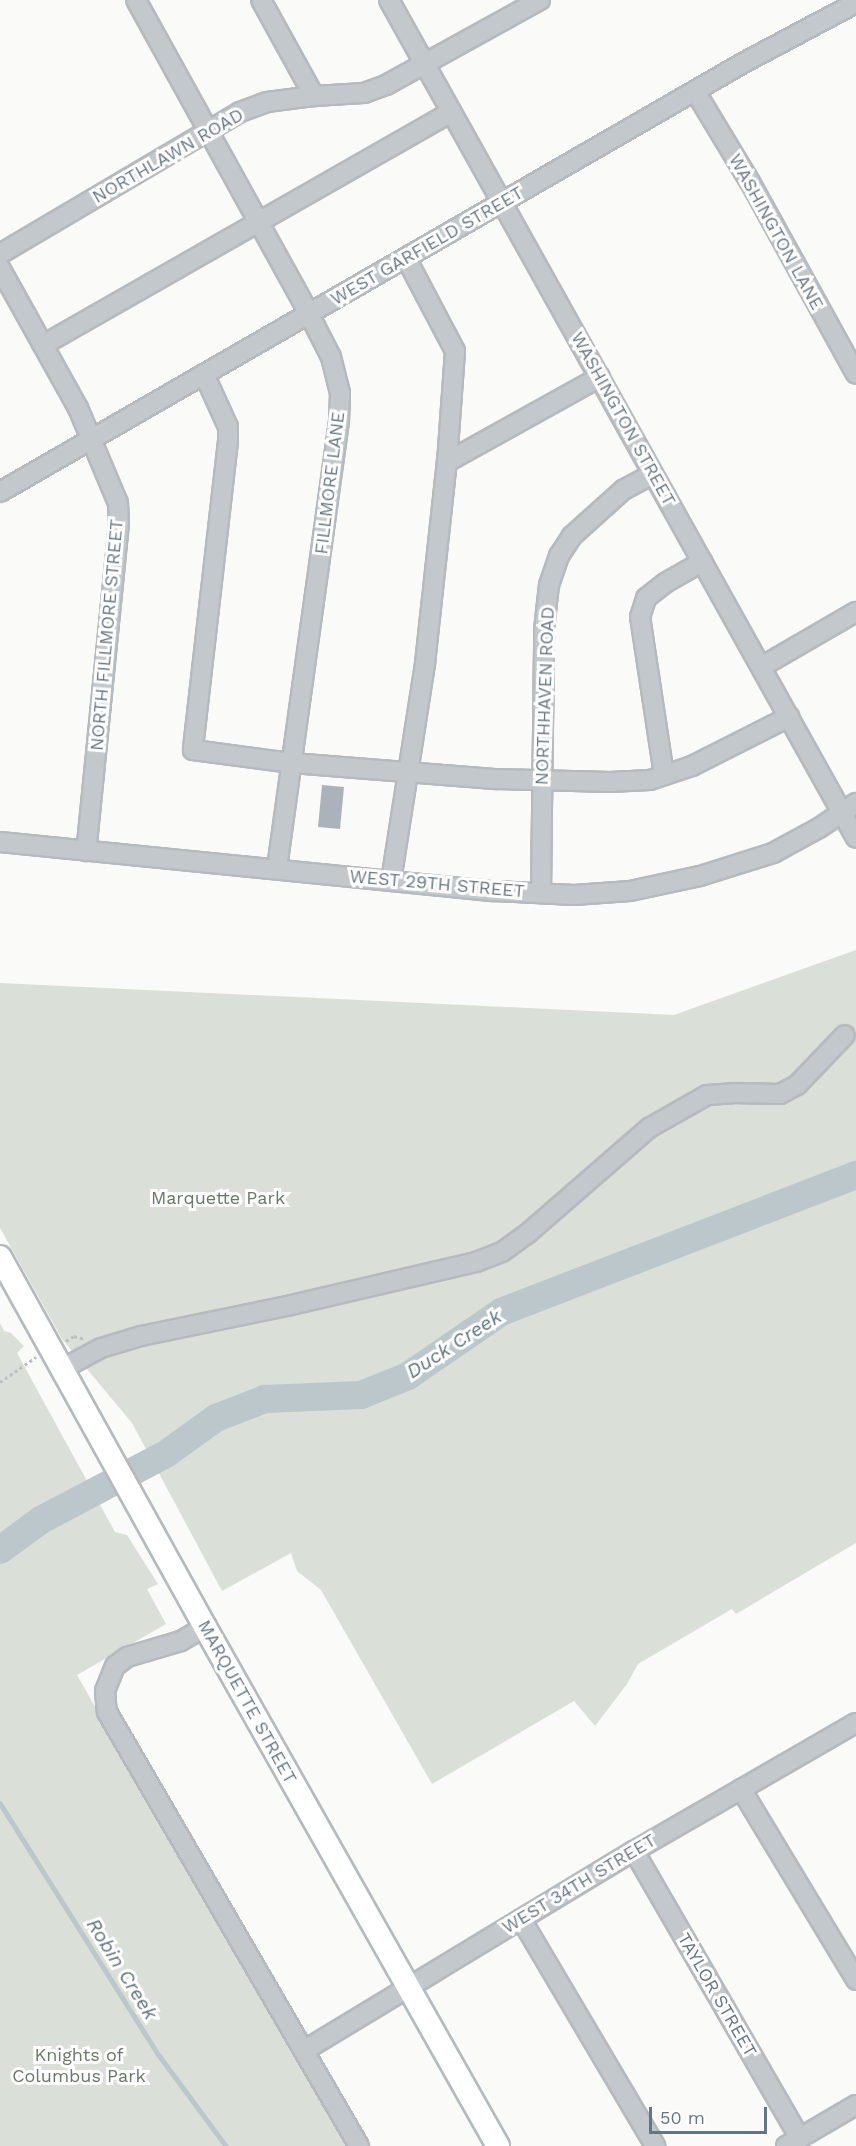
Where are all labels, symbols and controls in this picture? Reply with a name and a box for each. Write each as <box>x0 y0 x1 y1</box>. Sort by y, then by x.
street label: NORTHLAWN ROAD <box>89 104 247 208</box>
street label: WASHINGTON LANE <box>724 150 828 314</box>
street label: WEST GARFIELD STREET <box>327 182 527 310</box>
street label: WASHINGTON STREET <box>566 328 680 510</box>
street label: FILLMORE LANE <box>311 410 349 556</box>
street label: NORTH FILLMORE STREET <box>86 518 128 752</box>
street label: NORTHHAVEN ROAD <box>531 606 559 786</box>
street label: WEST 29TH STREET <box>348 866 526 902</box>
park label: Marquette Park <box>151 1187 285 1209</box>
water label: Duck Creek <box>402 1304 506 1384</box>
street label: MARQUETTE STREET <box>193 1616 301 1788</box>
street label: WEST 34TH STREET <box>498 1829 660 1939</box>
water label: Robin Creek <box>81 1914 163 2024</box>
street label: TAYLOR STREET <box>673 1929 761 2061</box>
park label: Knights of Columbus Park <box>12 2045 146 2088</box>
scale bar <box>652 2095 770 2133</box>
text: 50 m <box>660 2107 705 2128</box>

